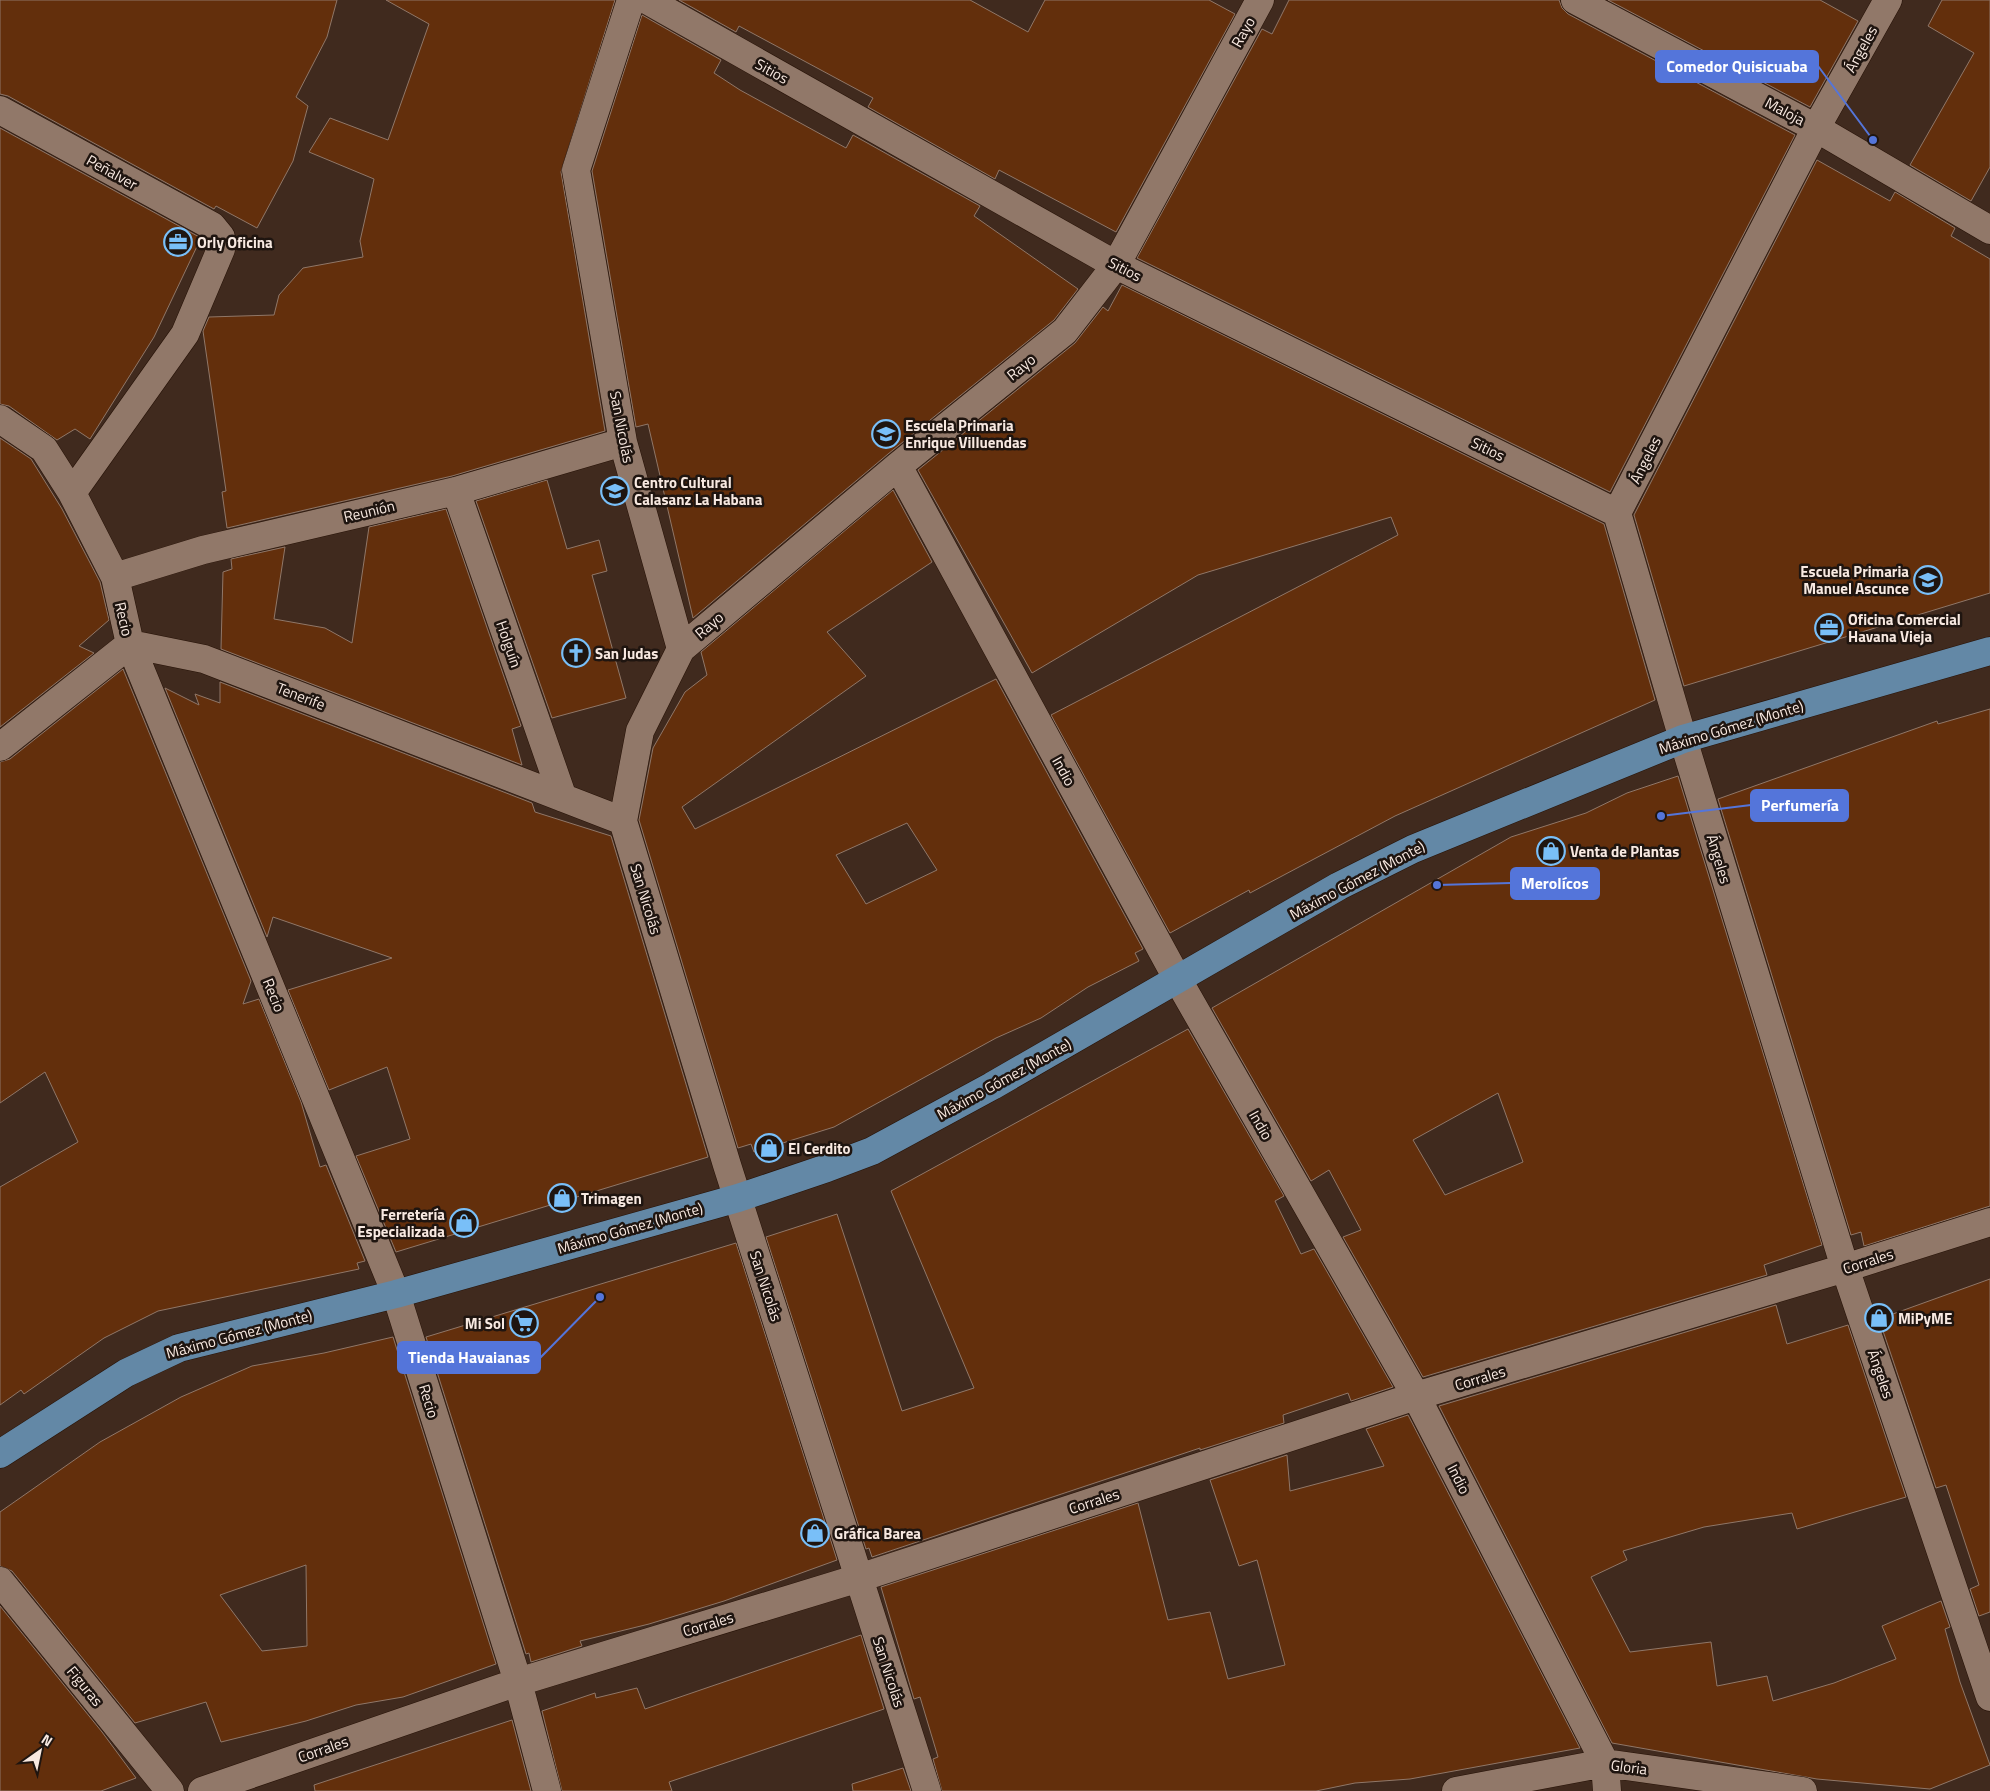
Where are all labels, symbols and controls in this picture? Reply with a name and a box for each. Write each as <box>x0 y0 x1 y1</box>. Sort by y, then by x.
street label: Rayo <box>1225 12 1261 51</box>
street label: Ángeles <box>1839 21 1883 77</box>
callout: Comedor Quisicuaba <box>1656 51 1818 82</box>
street label: Sitios <box>751 52 793 90</box>
text: Comedor Quisicuaba <box>1666 54 1808 78</box>
street label: Maloja <box>1761 91 1809 131</box>
street label: Peñalver <box>82 149 142 195</box>
office icon: Orly Oficina <box>163 227 193 257</box>
place label: Orly Oficina <box>197 231 273 254</box>
street label: Sitios <box>1104 251 1146 287</box>
street label: Rayo <box>1001 348 1041 386</box>
street label: San Nicolás <box>604 389 640 465</box>
place label: Escuela Primaria Enrique Villuendas <box>905 414 1027 454</box>
school or university icon: Escuela Primaria Enrique Villuendas <box>871 419 901 449</box>
street label: Sitios <box>1467 431 1509 467</box>
street label: Ángeles <box>1623 432 1667 488</box>
place label: Centro Cultural Calasanz La Habana <box>634 471 763 511</box>
school or university icon: Centro Cultural Calasanz La Habana <box>600 476 630 506</box>
street label: Reunión <box>341 494 397 528</box>
place label: Escuela Primaria Manuel Ascunce <box>1800 560 1909 600</box>
school or university icon: Escuela Primaria Manuel Ascunce <box>1913 565 1943 595</box>
street label: Recio <box>109 600 139 638</box>
street label: Rayo <box>689 606 729 644</box>
place label: Oficina Comercial Havana Vieja <box>1848 608 1961 648</box>
office icon: Oficina Comercial Havana Vieja <box>1814 613 1844 643</box>
street label: Holguín <box>490 617 528 671</box>
church icon: San Judas <box>561 638 591 668</box>
place label: San Judas <box>595 642 658 665</box>
street label: Tenerife <box>273 676 329 716</box>
street label: Máximo Gómez (Monte) <box>1656 694 1806 760</box>
street label: Indio <box>1046 752 1082 790</box>
callout: Perfumería <box>1751 790 1848 821</box>
text: Perfumería <box>1761 793 1839 817</box>
street label: Ángeles <box>1701 832 1737 886</box>
street label: Máximo Gómez (Monte) <box>1285 835 1429 925</box>
shop icon: Venta de Plantas <box>1536 836 1566 866</box>
place label: Venta de Plantas <box>1570 840 1679 863</box>
street label: San Nicolás <box>624 861 668 937</box>
callout: Merolícos <box>1511 868 1599 899</box>
text: Merolícos <box>1521 871 1589 895</box>
street label: Recio <box>257 975 291 1015</box>
street label: Máximo Gómez (Monte) <box>933 1032 1075 1126</box>
street label: Indio <box>1243 1106 1279 1144</box>
shop icon: El Cerdito <box>754 1133 784 1163</box>
place label: El Cerdito <box>788 1137 850 1160</box>
shop icon: Trimagen <box>547 1183 577 1213</box>
place label: Trimagen <box>581 1187 642 1210</box>
street label: Máximo Gómez (Monte) <box>555 1196 706 1260</box>
place label: Ferretería Especializada <box>357 1203 445 1243</box>
shop icon: Ferretería Especializada <box>449 1208 479 1238</box>
street label: Corrales <box>1840 1242 1896 1280</box>
street label: San Nicolás <box>744 1248 788 1324</box>
street label: Máximo Gómez (Monte) <box>163 1303 315 1365</box>
shop icon: MiPyME <box>1864 1303 1894 1333</box>
place label: MiPyME <box>1898 1307 1952 1330</box>
supermarket icon: Mi Sol <box>509 1308 539 1338</box>
place label: Mi Sol <box>465 1312 505 1335</box>
callout: Tienda Havaianas <box>398 1342 540 1373</box>
text: Tienda Havaianas <box>408 1345 530 1369</box>
street label: Ángeles <box>1862 1346 1900 1402</box>
street label: Corrales <box>1452 1359 1508 1397</box>
street label: Recio <box>413 1381 445 1421</box>
street label: Indio <box>1442 1460 1476 1498</box>
street label: Corrales <box>1066 1482 1122 1520</box>
shop icon: Gráfica Barea <box>800 1518 830 1548</box>
place label: Gráfica Barea <box>834 1522 921 1545</box>
street label: Corrales <box>680 1605 736 1643</box>
street label: San Nicolás <box>867 1634 911 1710</box>
street label: Figuras <box>61 1661 109 1711</box>
north arrow <box>15 1726 65 1776</box>
text: N <box>38 1728 57 1751</box>
street label: Corrales <box>295 1730 351 1768</box>
street label: Gloria <box>1609 1753 1649 1781</box>

